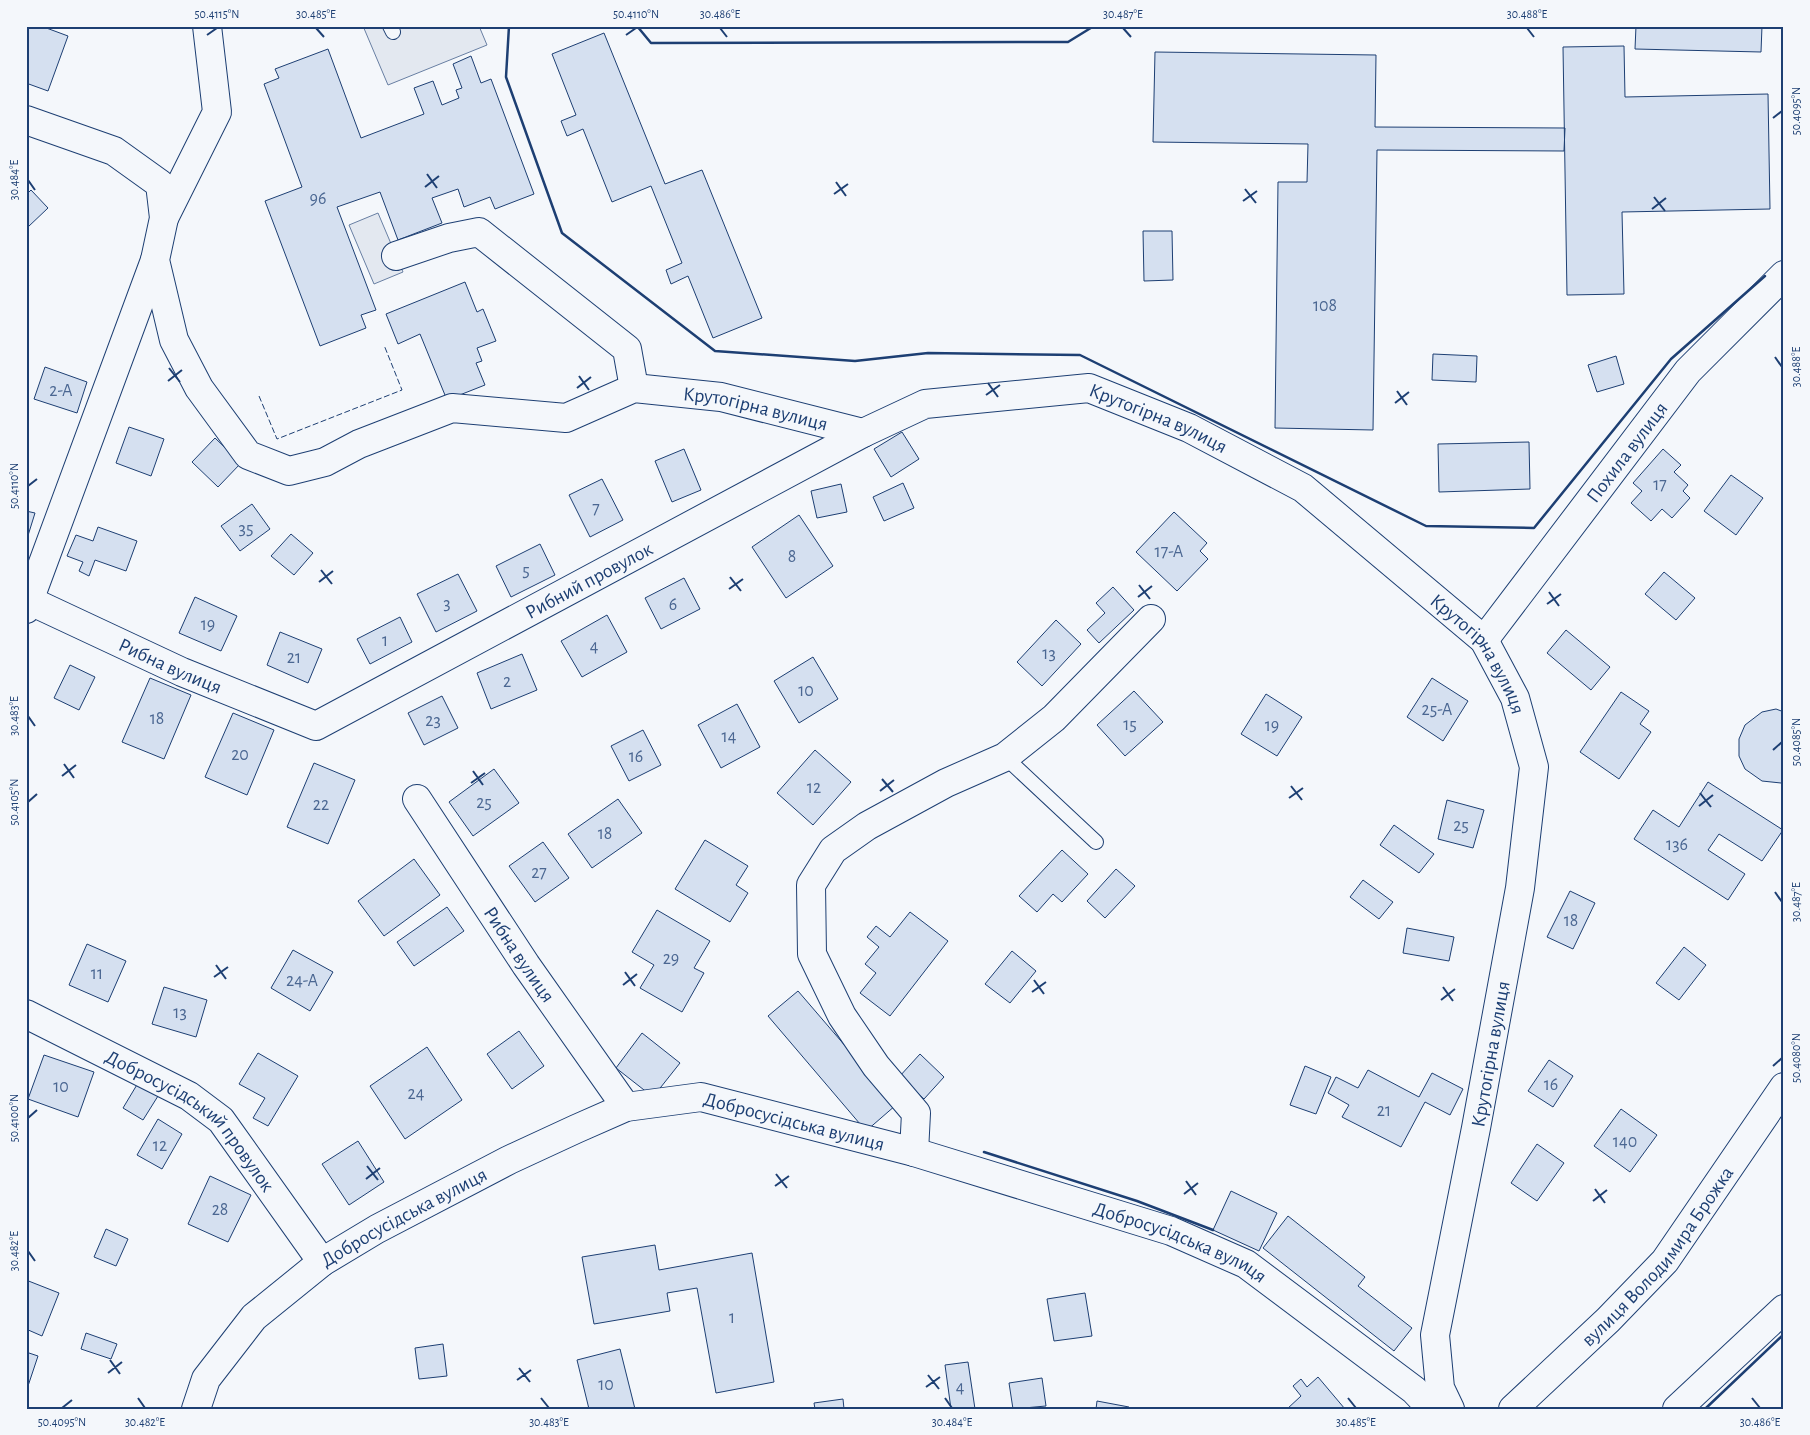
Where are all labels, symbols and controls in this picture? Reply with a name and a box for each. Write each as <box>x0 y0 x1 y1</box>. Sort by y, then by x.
text: 50.4115°N <box>195 8 239 20</box>
text: 30.485°E <box>296 8 336 20</box>
text: 50.4110°N <box>613 8 659 20</box>
text: 30.486°E <box>700 8 740 20</box>
text: 30.487°E <box>1103 8 1143 20</box>
text: 30.488°E <box>1507 8 1547 20</box>
text: 50.4095°N <box>1790 87 1802 135</box>
text: 30.484°E <box>8 160 20 200</box>
house number: 96 <box>310 190 326 208</box>
house number: 108 <box>1313 297 1337 315</box>
text: 30.488°E <box>1790 347 1802 387</box>
street label: Крутогірна вулиця <box>1086 380 1230 457</box>
house number: 2-А <box>49 382 73 400</box>
street label: Крутогірна вулиця <box>682 384 830 435</box>
street label: Похила вулиця <box>1583 399 1672 507</box>
text: 50.4110°N <box>8 463 20 509</box>
house number: 17 <box>1653 476 1667 494</box>
house number: 7 <box>592 500 600 518</box>
house number: 35 <box>239 520 253 538</box>
street label: Рибний провулок <box>522 539 656 623</box>
house number: 17-А <box>1155 543 1184 561</box>
house number: 8 <box>788 548 796 566</box>
house number: 5 <box>522 562 530 580</box>
street label: Крутогірна вулиця <box>1426 590 1528 716</box>
house number: 3 <box>443 595 451 613</box>
house number: 6 <box>669 596 677 614</box>
house number: 19 <box>201 616 215 634</box>
house number: 1 <box>382 632 388 650</box>
street label: Рибна вулиця <box>115 635 224 698</box>
house number: 4 <box>590 638 599 656</box>
house number: 13 <box>1042 645 1056 663</box>
house number: 21 <box>287 649 301 667</box>
house number: 2 <box>503 673 511 691</box>
house number: 10 <box>798 682 814 700</box>
text: 30.483°E <box>8 696 20 736</box>
house number: 25-А <box>1422 701 1453 719</box>
house number: 18 <box>150 710 164 728</box>
house number: 23 <box>425 712 441 730</box>
house number: 15 <box>1123 716 1137 734</box>
house number: 19 <box>1265 717 1279 735</box>
text: 50.4085°N <box>1790 718 1802 766</box>
house number: 14 <box>722 728 737 746</box>
house number: 20 <box>231 746 249 764</box>
house number: 16 <box>629 748 643 766</box>
text: 50.4105°N <box>8 778 20 826</box>
house number: 12 <box>807 779 821 797</box>
house number: 25 <box>476 794 492 812</box>
house number: 22 <box>313 796 329 814</box>
house number: 25 <box>1453 817 1469 835</box>
house number: 18 <box>598 825 612 843</box>
house number: 136 <box>1666 836 1688 854</box>
house number: 27 <box>531 864 547 882</box>
text: 30.487°E <box>1790 882 1802 922</box>
street label: Рибна вулиця <box>480 903 558 1006</box>
house number: 18 <box>1564 912 1578 930</box>
house number: 29 <box>663 950 679 968</box>
house number: 11 <box>91 965 103 983</box>
house number: 24-А <box>286 972 318 990</box>
street label: Крутогірна вулиця <box>1468 980 1514 1129</box>
house number: 13 <box>173 1004 187 1022</box>
text: 50.4080°N <box>1790 1033 1802 1083</box>
street label: Добросусідський провулок <box>102 1047 278 1196</box>
house number: 16 <box>1544 1076 1558 1094</box>
house number: 10 <box>53 1078 69 1096</box>
house number: 24 <box>408 1085 425 1103</box>
street label: Добросусідська вулиця <box>701 1089 887 1155</box>
text: 50.4100°N <box>8 1094 20 1142</box>
house number: 21 <box>1377 1102 1391 1120</box>
house number: 140 <box>1613 1133 1637 1151</box>
house number: 12 <box>153 1137 167 1155</box>
street label: вулиця Володимира Брожка <box>1578 1163 1738 1350</box>
street label: Добросусідська вулиця <box>318 1164 491 1271</box>
street label: Добросусідська вулиця <box>1091 1199 1270 1287</box>
house number: 28 <box>212 1201 228 1219</box>
text: 30.482°E <box>8 1231 20 1271</box>
house number: 1 <box>729 1309 735 1327</box>
house number: 10 <box>598 1376 614 1394</box>
house number: 4 <box>956 1379 965 1397</box>
text: 50.4095°N <box>38 1416 86 1428</box>
text: 30.482°E <box>125 1416 165 1428</box>
text: 30.483°E <box>529 1416 569 1428</box>
text: 30.484°E <box>932 1416 972 1428</box>
text: 30.485°E <box>1336 1416 1376 1428</box>
text: 30.486°E <box>1740 1416 1780 1428</box>

